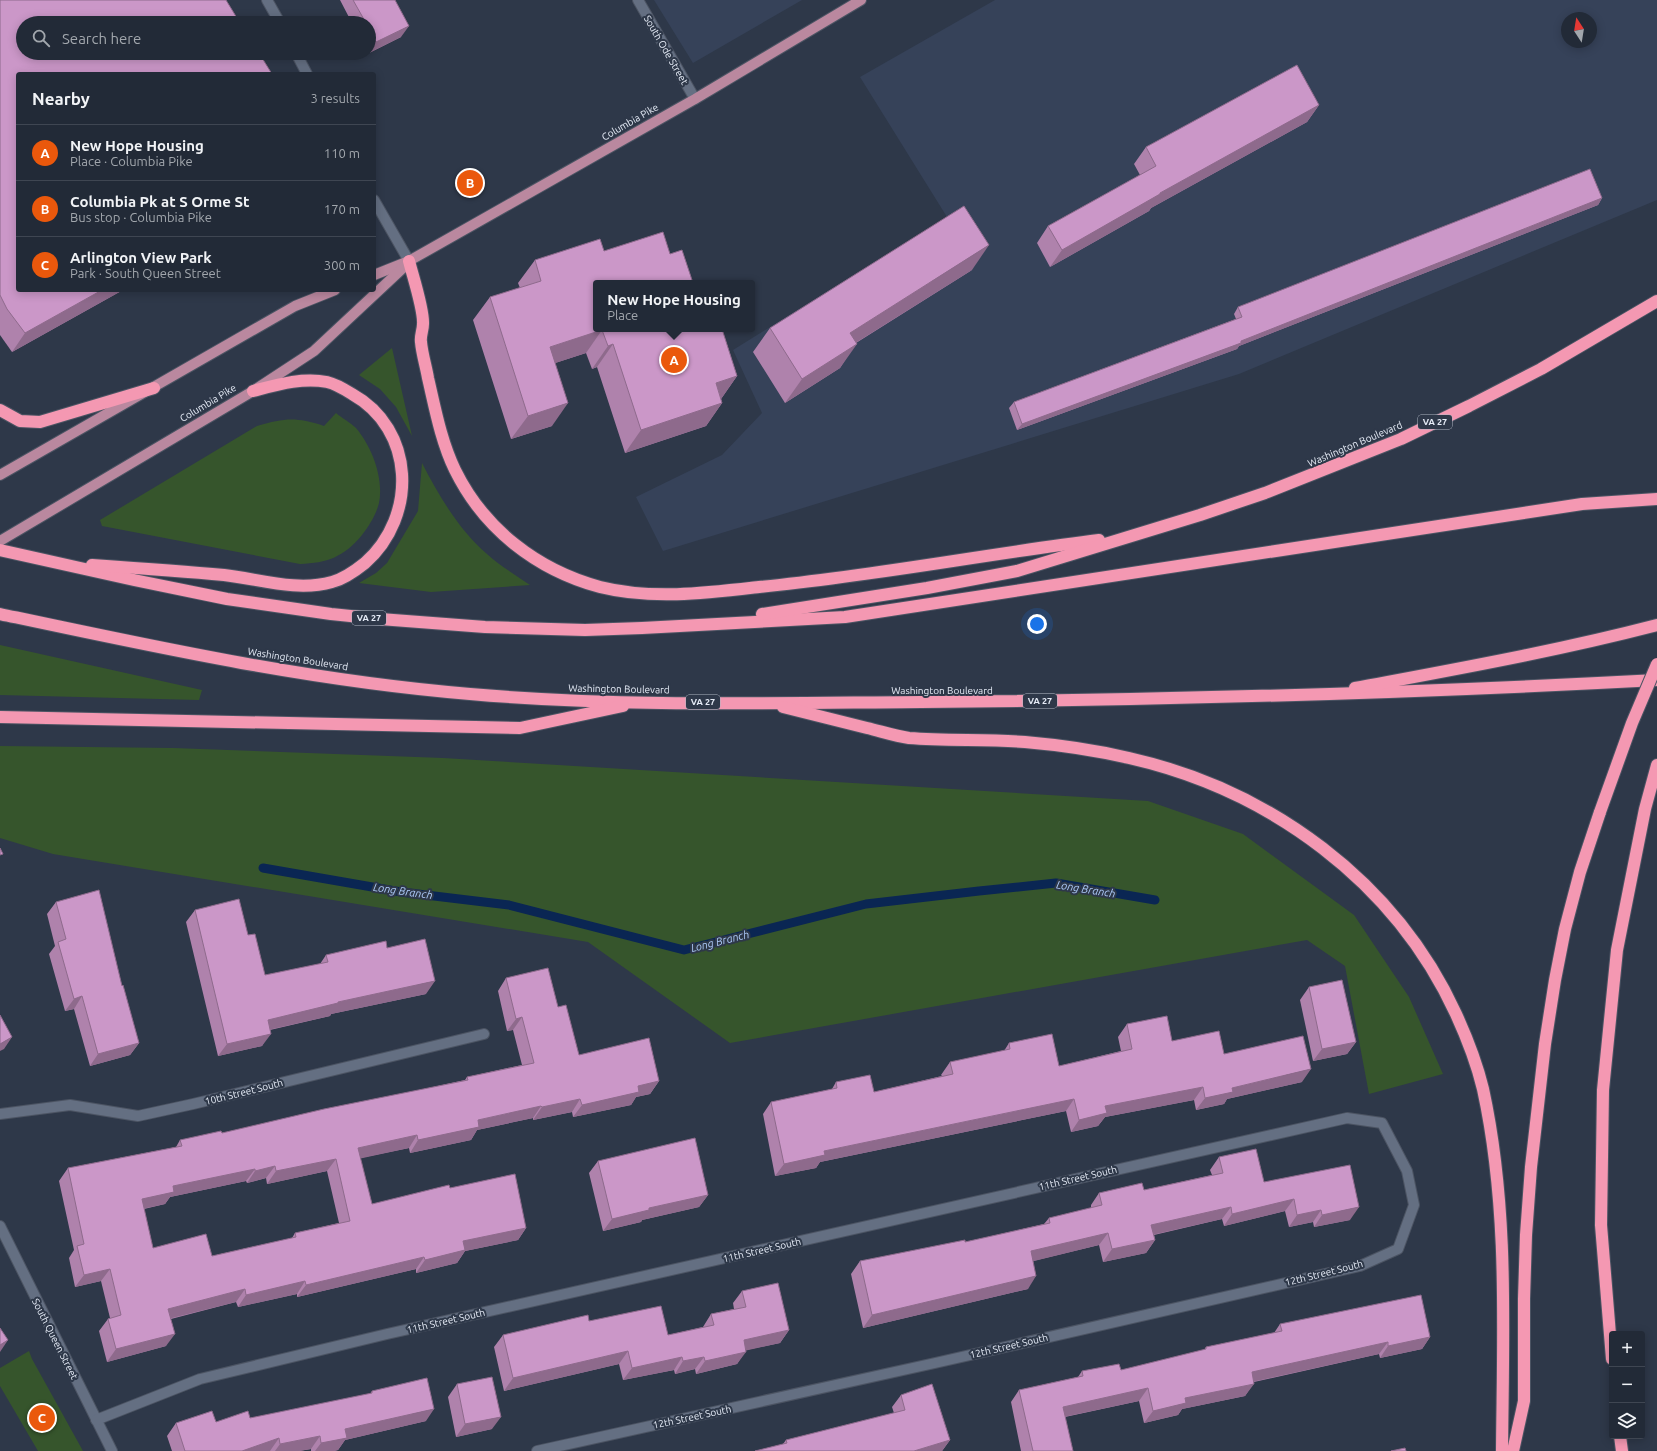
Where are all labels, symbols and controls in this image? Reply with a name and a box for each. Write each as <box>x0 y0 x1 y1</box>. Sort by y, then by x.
north arrow <box>1561 12 1597 48</box>
street label: South Ode Street <box>642 13 690 87</box>
search box <box>16 16 376 60</box>
icon: search <box>30 27 52 49</box>
text: Search here <box>62 30 141 47</box>
text: Nearby <box>32 89 90 108</box>
text: 3 results <box>310 91 360 105</box>
street label: Columbia Pike <box>600 101 660 143</box>
text: New Hope Housing <box>70 137 204 154</box>
text: A <box>40 146 50 160</box>
text: 110 m <box>324 146 360 160</box>
text: Place · Columbia Pike <box>70 154 193 168</box>
pin: B <box>457 168 483 198</box>
text: Columbia Pk at S Orme St <box>70 193 249 210</box>
text: B <box>41 202 49 216</box>
text: 170 m <box>324 202 360 216</box>
text: Bus stop · Columbia Pike <box>70 210 212 224</box>
text: Arlington View Park <box>70 249 212 266</box>
text: C <box>41 258 49 272</box>
text: 300 m <box>324 258 360 272</box>
text: Park · South Queen Street <box>70 266 221 280</box>
popup <box>593 280 755 332</box>
text: New Hope Housing <box>607 291 741 308</box>
text: Place <box>607 308 638 322</box>
pin: A <box>661 345 687 375</box>
street label: Columbia Pike <box>178 382 238 424</box>
road number: VA 27 <box>1418 415 1452 429</box>
street label: Washington Boulevard <box>1306 419 1404 469</box>
road number: VA 27 <box>352 611 386 625</box>
your location <box>1027 614 1047 634</box>
street label: Washington Boulevard <box>247 646 349 672</box>
street label: Washington Boulevard <box>568 683 670 695</box>
street label: Washington Boulevard <box>891 685 993 696</box>
road number: VA 27 <box>1023 694 1057 708</box>
road number: VA 27 <box>686 695 720 709</box>
water label: Long Branch <box>1056 878 1116 900</box>
water label: Long Branch <box>373 881 433 901</box>
water label: Long Branch <box>690 928 750 954</box>
street label: 10th Street South <box>204 1077 284 1107</box>
street label: 11th Street South <box>1038 1164 1118 1192</box>
street label: 11th Street South <box>722 1236 802 1264</box>
street label: 12th Street South <box>1284 1258 1364 1288</box>
street label: South Queen Street <box>30 1297 80 1381</box>
street label: 11th Street South <box>406 1307 486 1335</box>
map controls <box>1609 1331 1645 1439</box>
button: + <box>1609 1331 1645 1367</box>
street label: 12th Street South <box>969 1332 1049 1360</box>
button: − <box>1609 1367 1645 1403</box>
pin: C <box>29 1403 55 1433</box>
street label: 12th Street South <box>652 1403 732 1431</box>
button: layers <box>1609 1403 1645 1439</box>

